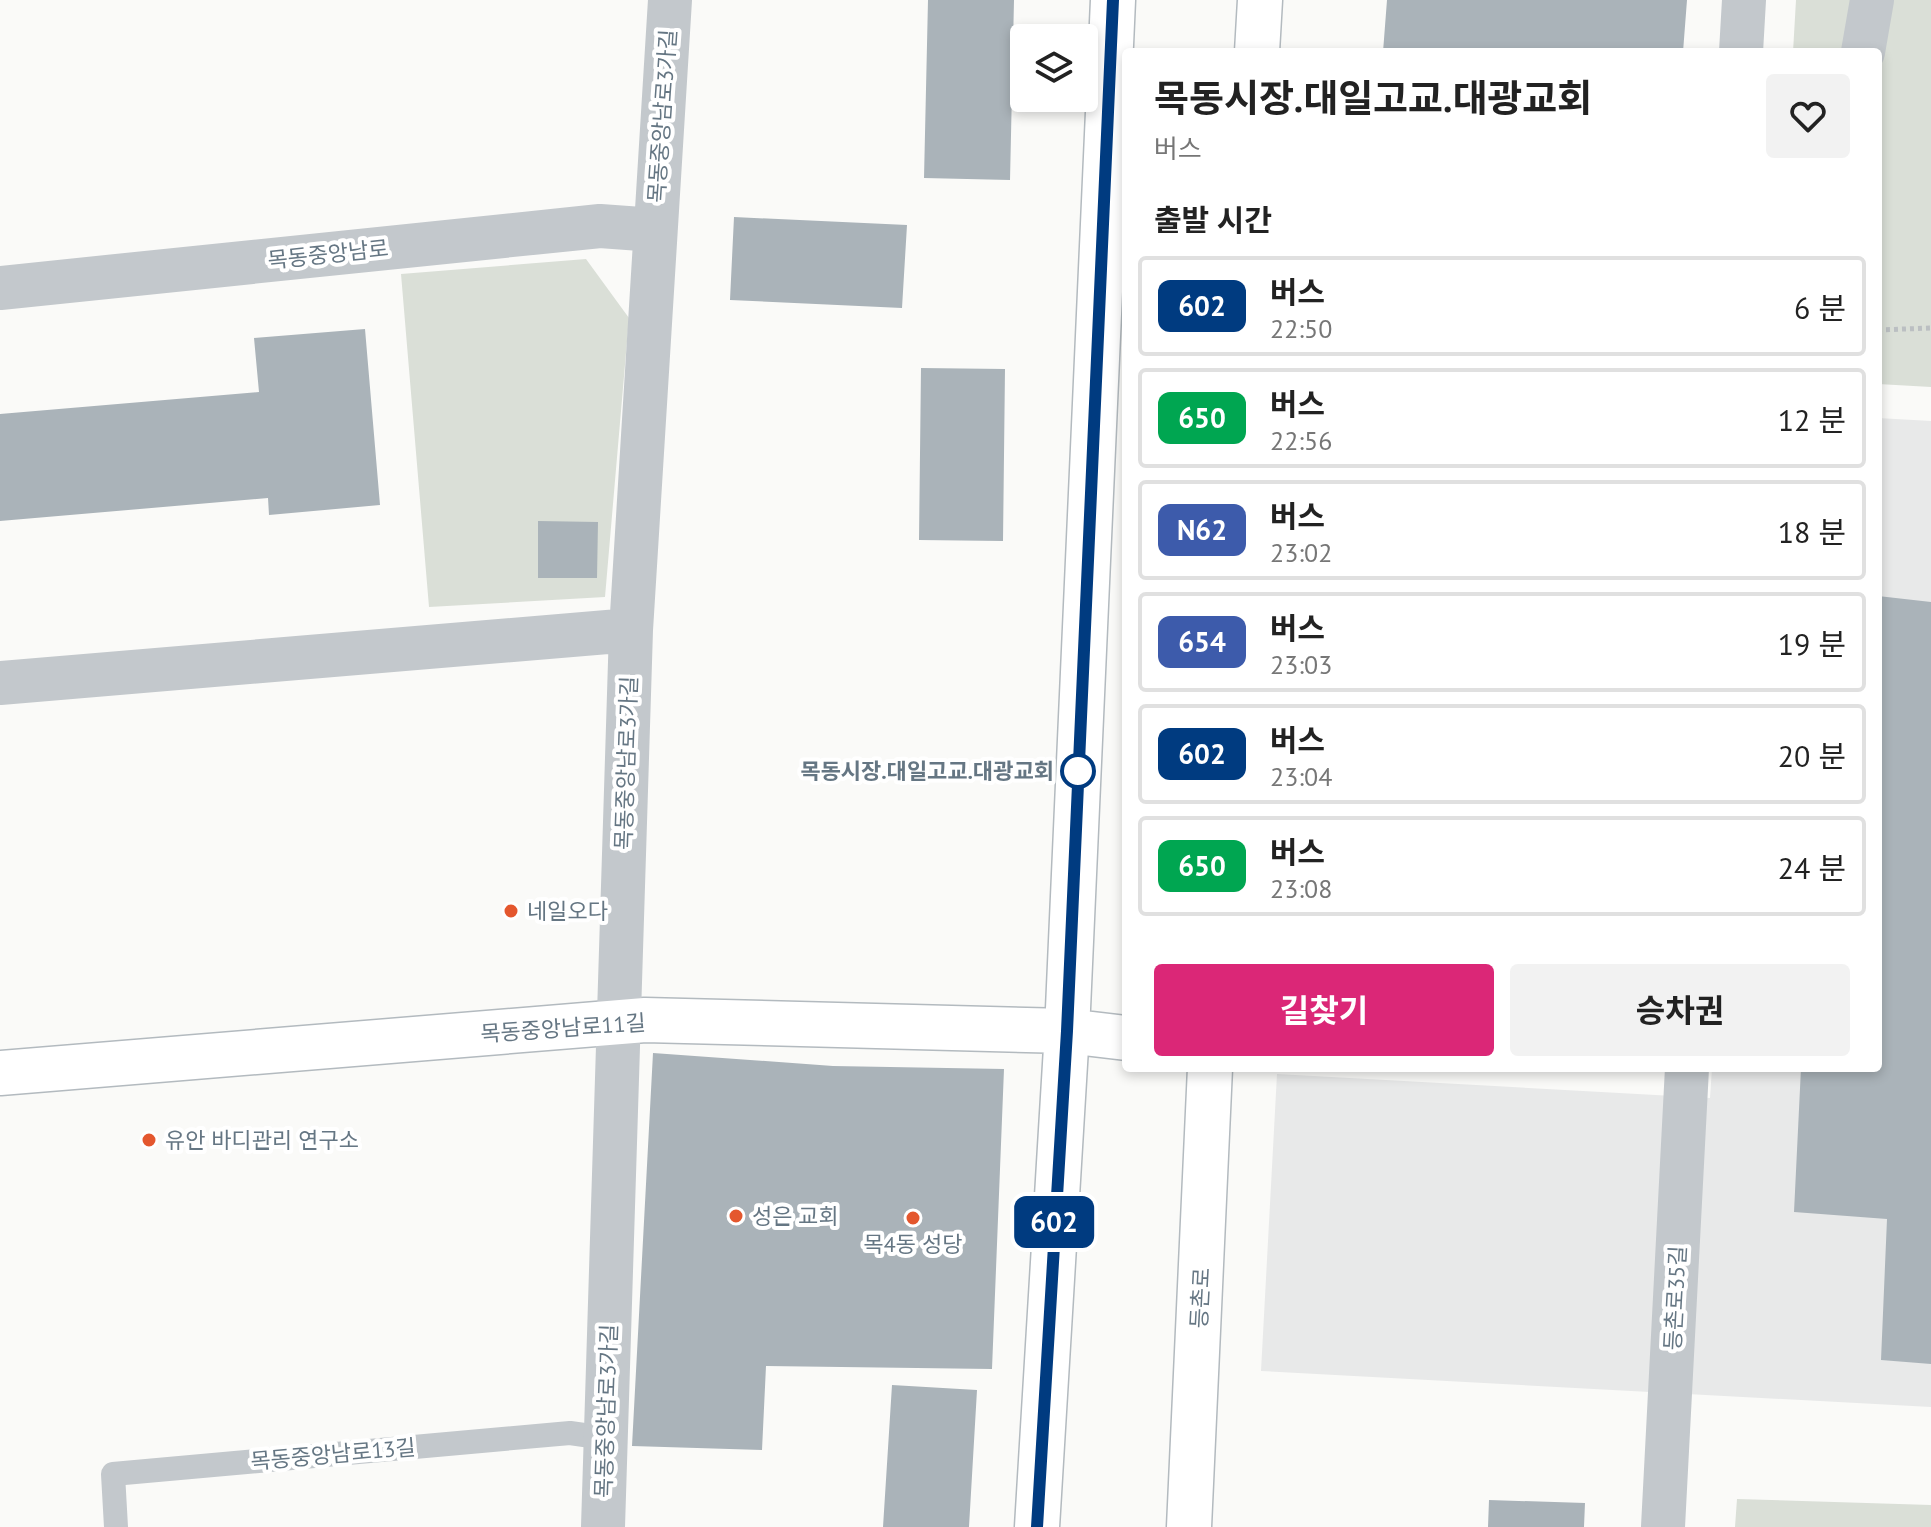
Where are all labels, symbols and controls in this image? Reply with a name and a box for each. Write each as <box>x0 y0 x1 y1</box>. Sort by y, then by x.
map controls <box>1010 24 1098 112</box>
button: layers <box>1010 24 1098 112</box>
street label: 목동중앙남로3가길 <box>642 28 682 204</box>
text: 목동시장.대일고교.대광교회 <box>1154 73 1592 122</box>
button: heart <box>1766 74 1850 158</box>
text: 버스 <box>1154 132 1202 165</box>
text: 출발 시간 <box>1154 200 1272 239</box>
street label: 목동중앙남로 <box>266 234 390 274</box>
text: 버스 <box>1270 272 1325 311</box>
text: 602 <box>1178 287 1226 324</box>
text: 6 분 <box>1794 288 1846 327</box>
text: 22:50 <box>1270 312 1332 345</box>
text: 버스 <box>1270 384 1325 423</box>
text: 650 <box>1178 399 1226 436</box>
text: 12 분 <box>1778 400 1846 439</box>
text: 22:56 <box>1270 424 1332 457</box>
text: 버스 <box>1270 496 1325 535</box>
text: N62 <box>1177 511 1227 548</box>
text: 18 분 <box>1778 512 1846 551</box>
text: 23:02 <box>1270 536 1332 569</box>
text: 버스 <box>1270 608 1325 647</box>
text: 654 <box>1178 623 1226 660</box>
text: 19 분 <box>1778 624 1846 663</box>
text: 23:03 <box>1270 648 1332 681</box>
street label: 목동중앙남로3가길 <box>609 676 643 850</box>
text: 버스 <box>1270 720 1325 759</box>
text: 602 <box>1178 735 1226 772</box>
text: 20 분 <box>1778 736 1846 775</box>
marker: 목동시장.대일고교.대광교회 <box>1061 754 1095 788</box>
place label: 목동시장.대일고교.대광교회 <box>800 757 1054 785</box>
text: 23:04 <box>1270 760 1332 793</box>
text: 버스 <box>1270 832 1325 871</box>
text: 650 <box>1178 847 1226 884</box>
text: 24 분 <box>1778 848 1846 887</box>
text: 23:08 <box>1270 872 1332 905</box>
place label: 네일오다 <box>527 897 608 925</box>
marker: 네일오다 <box>502 902 520 920</box>
button: 길찾기 <box>1154 964 1494 1056</box>
button: 승차권 <box>1510 964 1850 1056</box>
street label: 목동중앙남로11길 <box>479 1008 647 1048</box>
place label: 유안 바디관리 연구소 <box>165 1126 359 1154</box>
marker: 유안 바디관리 연구소 <box>140 1131 158 1149</box>
line badge: 602 <box>1008 1196 1100 1248</box>
place label: 성은 교회 <box>752 1202 839 1230</box>
text: 602 <box>1030 1203 1078 1240</box>
marker: 성은 교회 <box>727 1207 745 1225</box>
marker: 목4동 성당 <box>904 1209 922 1227</box>
place label: 목4동 성당 <box>864 1230 962 1258</box>
street label: 등촌로35길 <box>1658 1245 1692 1351</box>
street label: 등촌로 <box>1184 1267 1216 1329</box>
street label: 목동중앙남로3가길 <box>589 1324 623 1498</box>
street label: 목동중앙남로13길 <box>249 1433 417 1475</box>

